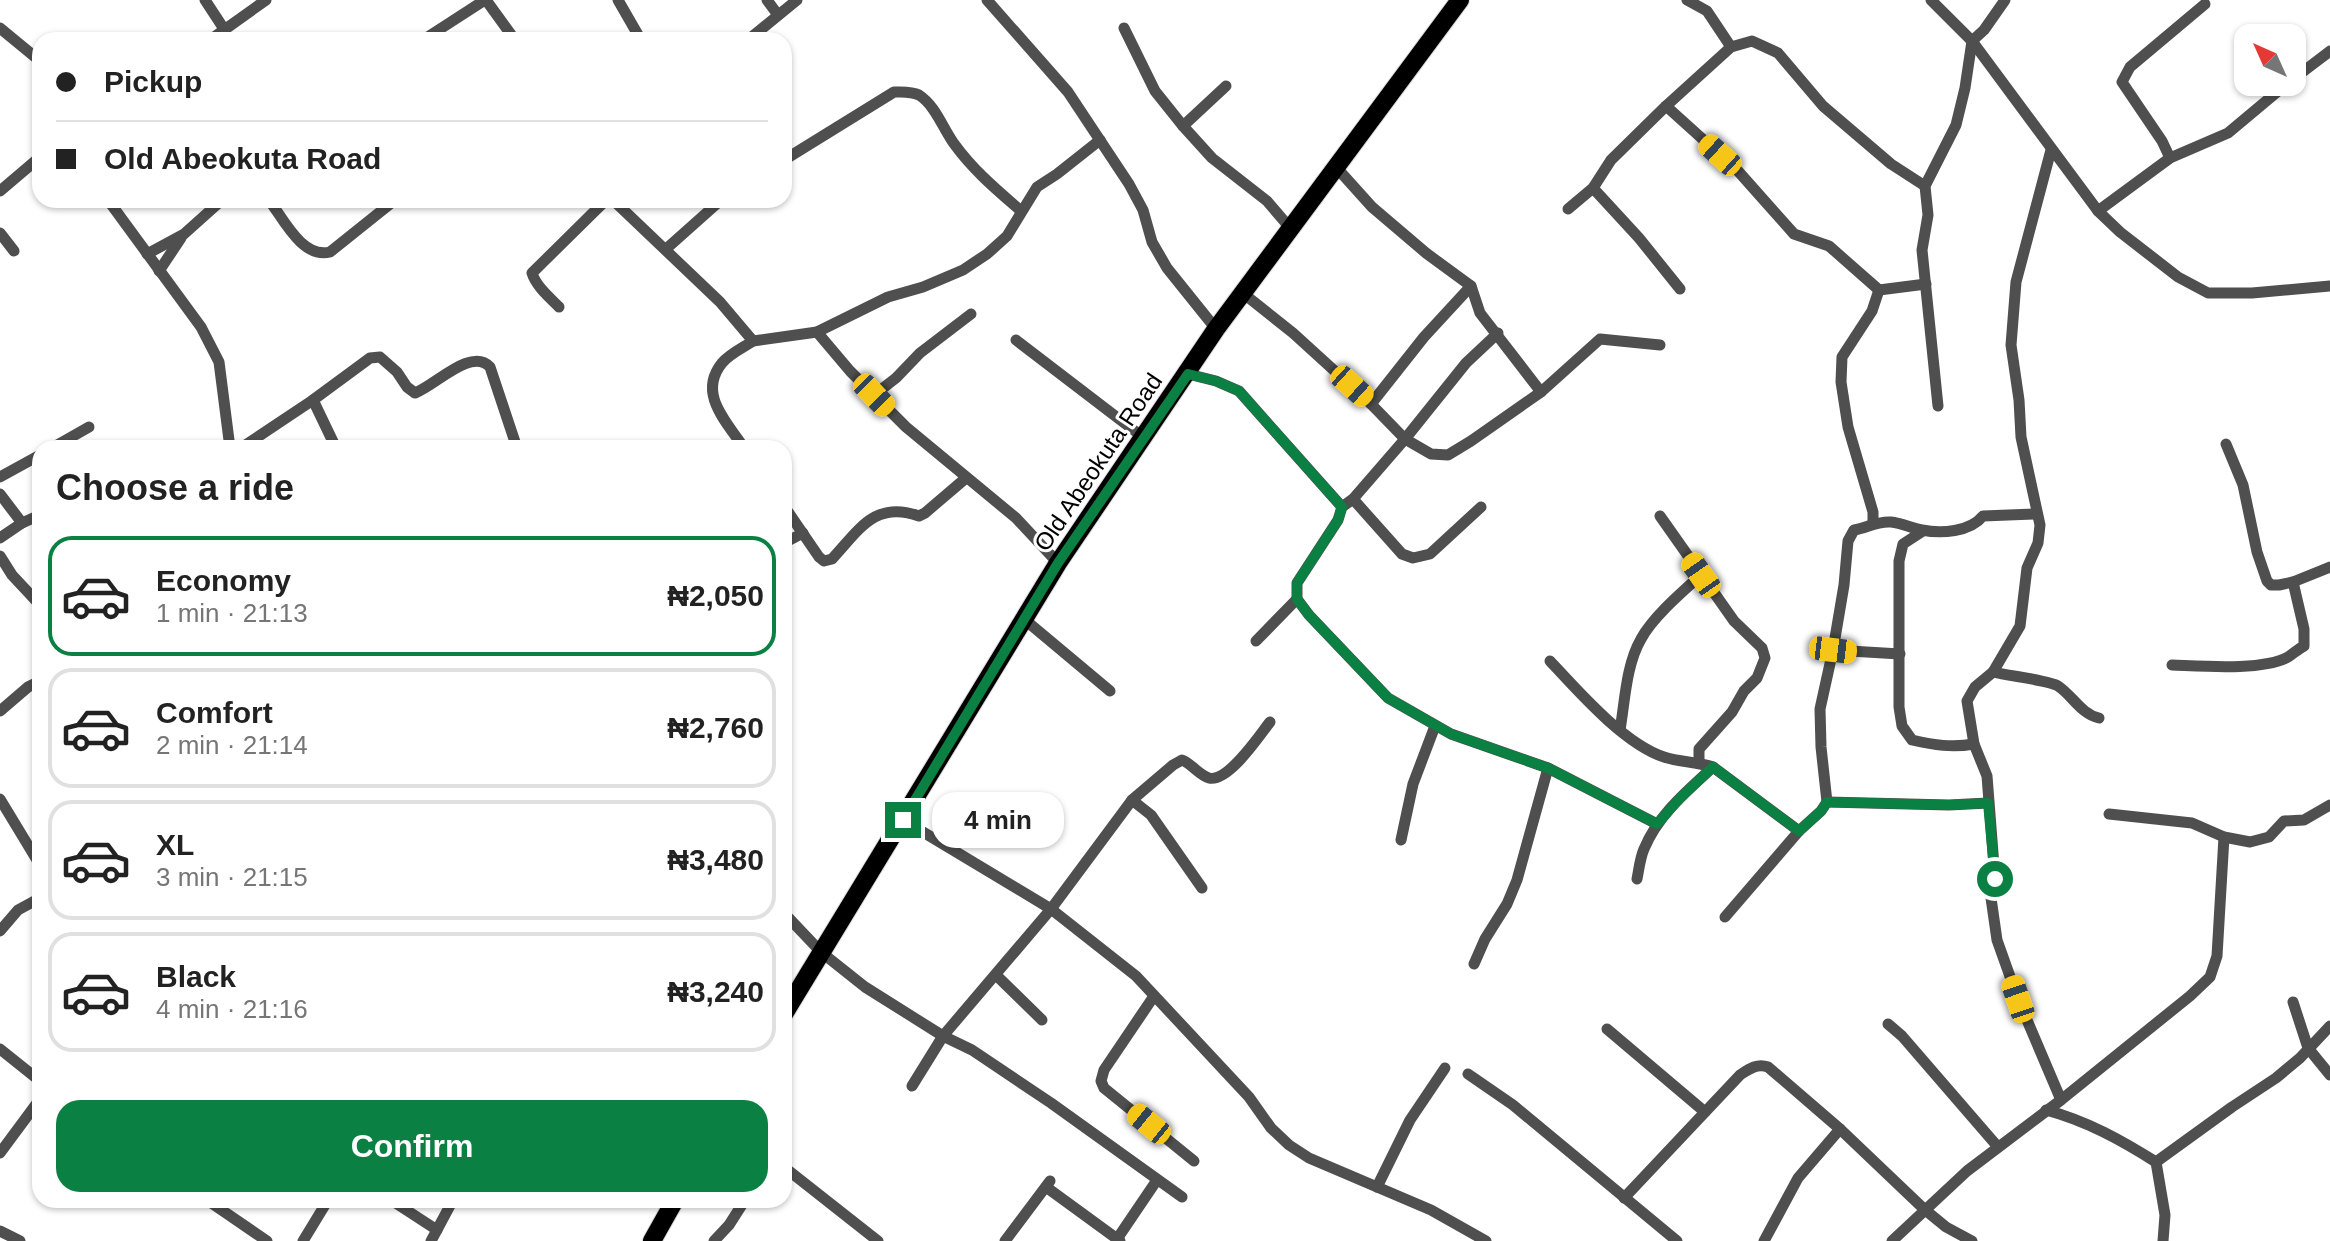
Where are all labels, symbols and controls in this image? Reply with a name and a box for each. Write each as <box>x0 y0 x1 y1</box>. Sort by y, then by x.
north arrow <box>2234 24 2306 96</box>
map controls <box>2234 24 2306 96</box>
text: Pickup <box>104 65 202 98</box>
car <box>1694 130 1746 180</box>
text: Old Abeokuta Road <box>104 142 381 175</box>
car <box>1326 361 1378 411</box>
street label: Old Abeokuta Road <box>1029 368 1167 556</box>
car <box>849 369 899 421</box>
text: Choose a ride <box>56 467 294 508</box>
car <box>1677 548 1725 602</box>
icon: car <box>60 560 132 632</box>
text: Economy <box>156 564 291 597</box>
text: ₦2,050 <box>667 579 764 612</box>
text: 1 min · 21:13 <box>156 598 308 628</box>
car <box>1808 635 1858 665</box>
icon: car <box>60 692 132 764</box>
text: Comfort <box>156 696 273 729</box>
text: ₦2,760 <box>667 711 764 744</box>
text: 2 min · 21:14 <box>156 730 308 760</box>
callout: 4 min <box>931 792 1063 848</box>
route end <box>885 802 921 838</box>
text: 4 min <box>964 805 1032 835</box>
icon: car <box>60 824 132 896</box>
text: XL <box>156 828 194 861</box>
text: ₦3,480 <box>667 843 764 876</box>
route start <box>1977 861 2013 897</box>
text: 3 min · 21:15 <box>156 862 308 892</box>
icon: car <box>60 956 132 1028</box>
text: Black <box>156 960 236 993</box>
car <box>1999 972 2037 1026</box>
text: ₦3,240 <box>667 975 764 1008</box>
text: 4 min · 21:16 <box>156 994 308 1024</box>
button: Confirm <box>56 1100 768 1192</box>
car <box>1123 1100 1175 1148</box>

